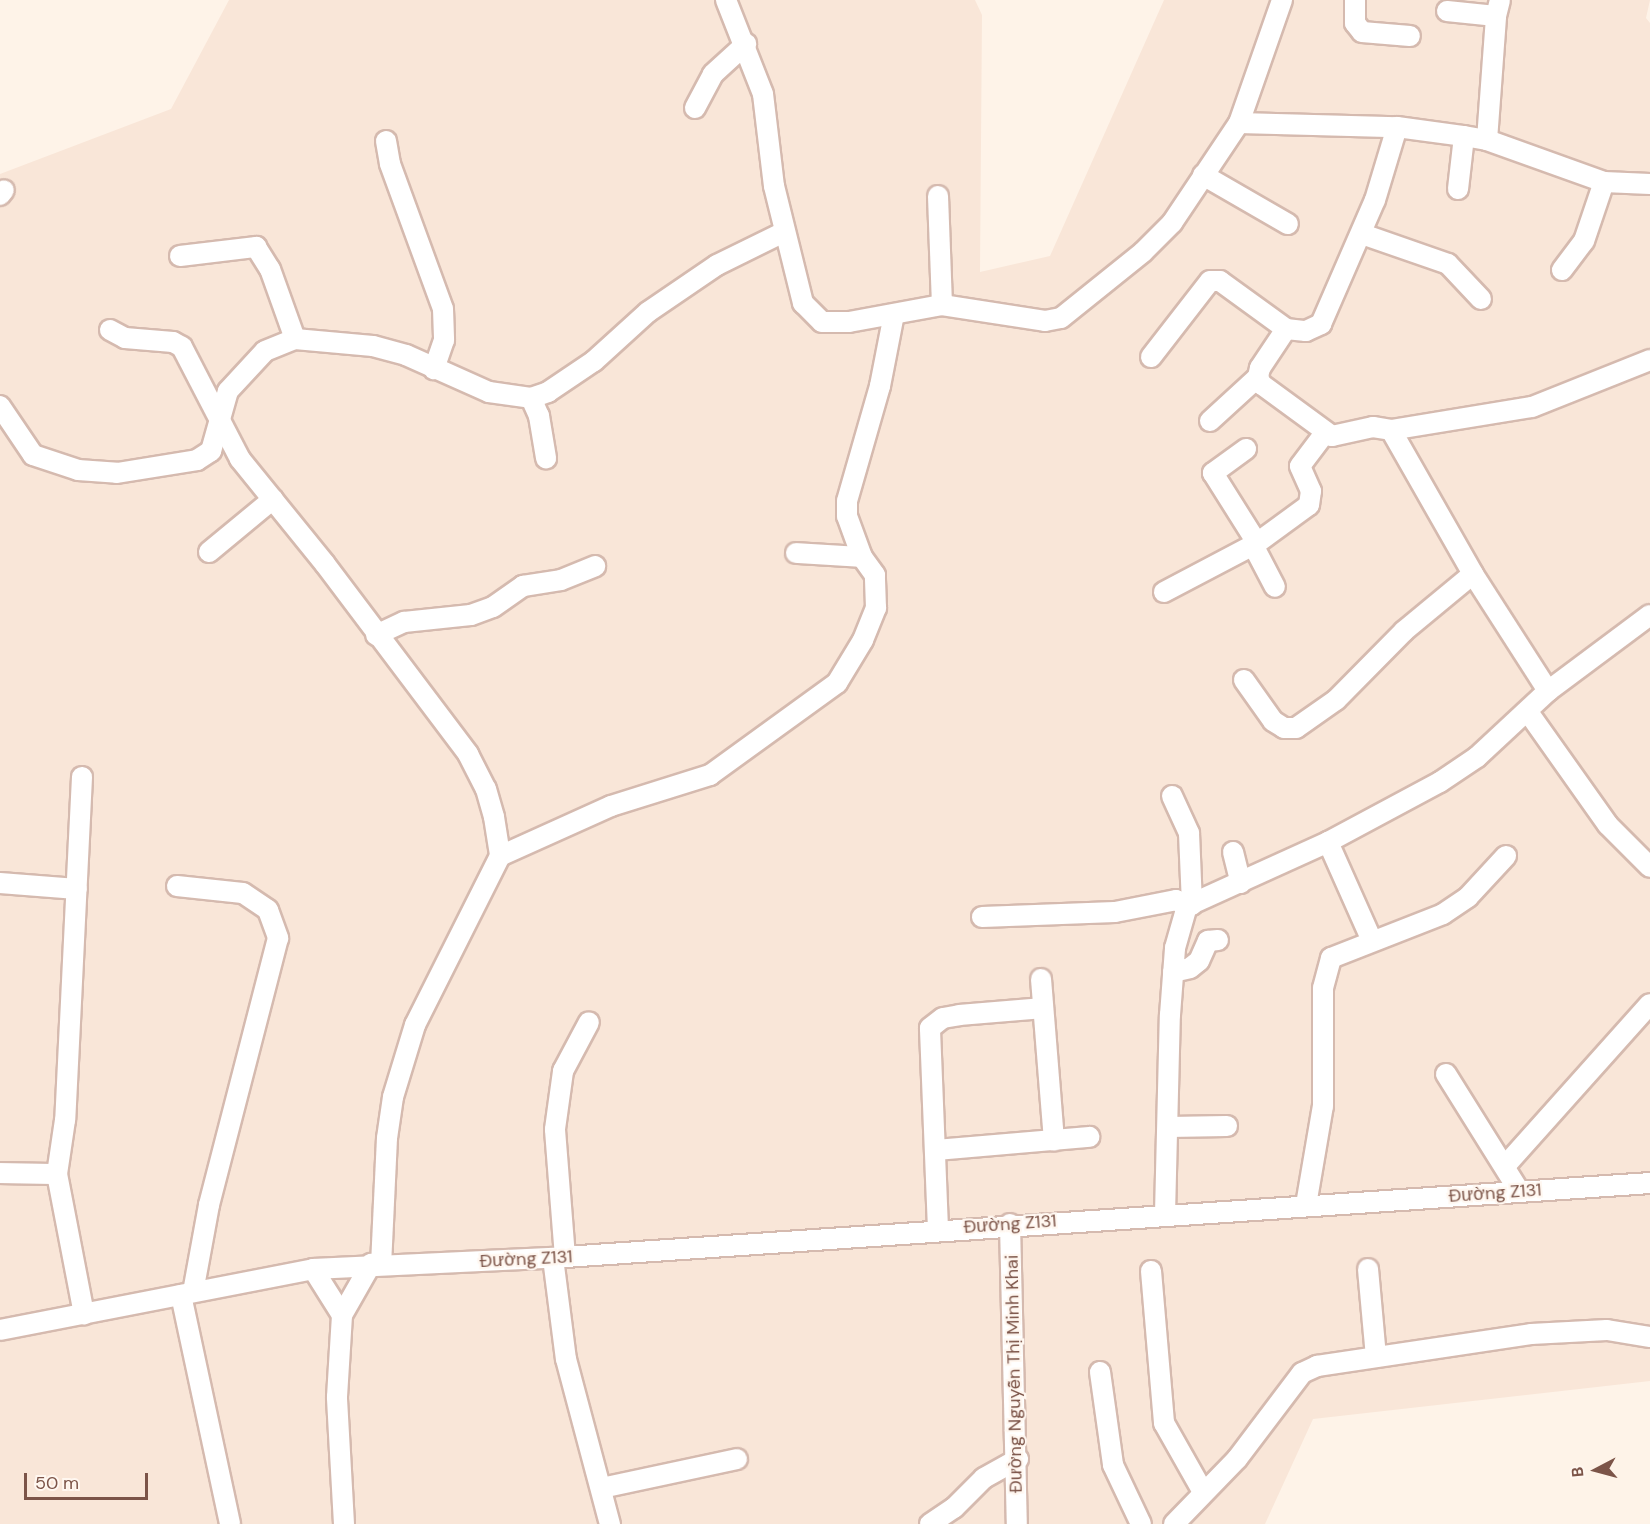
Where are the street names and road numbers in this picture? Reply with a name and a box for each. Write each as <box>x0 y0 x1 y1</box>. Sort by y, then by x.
street label: Đường Z131 <box>1448 1179 1542 1207</box>
street label: Đường Z131 <box>963 1210 1057 1238</box>
street label: Đường Z131 <box>479 1246 573 1272</box>
street label: Đường Nguyễn Thị Minh Khai <box>1001 1255 1027 1493</box>

